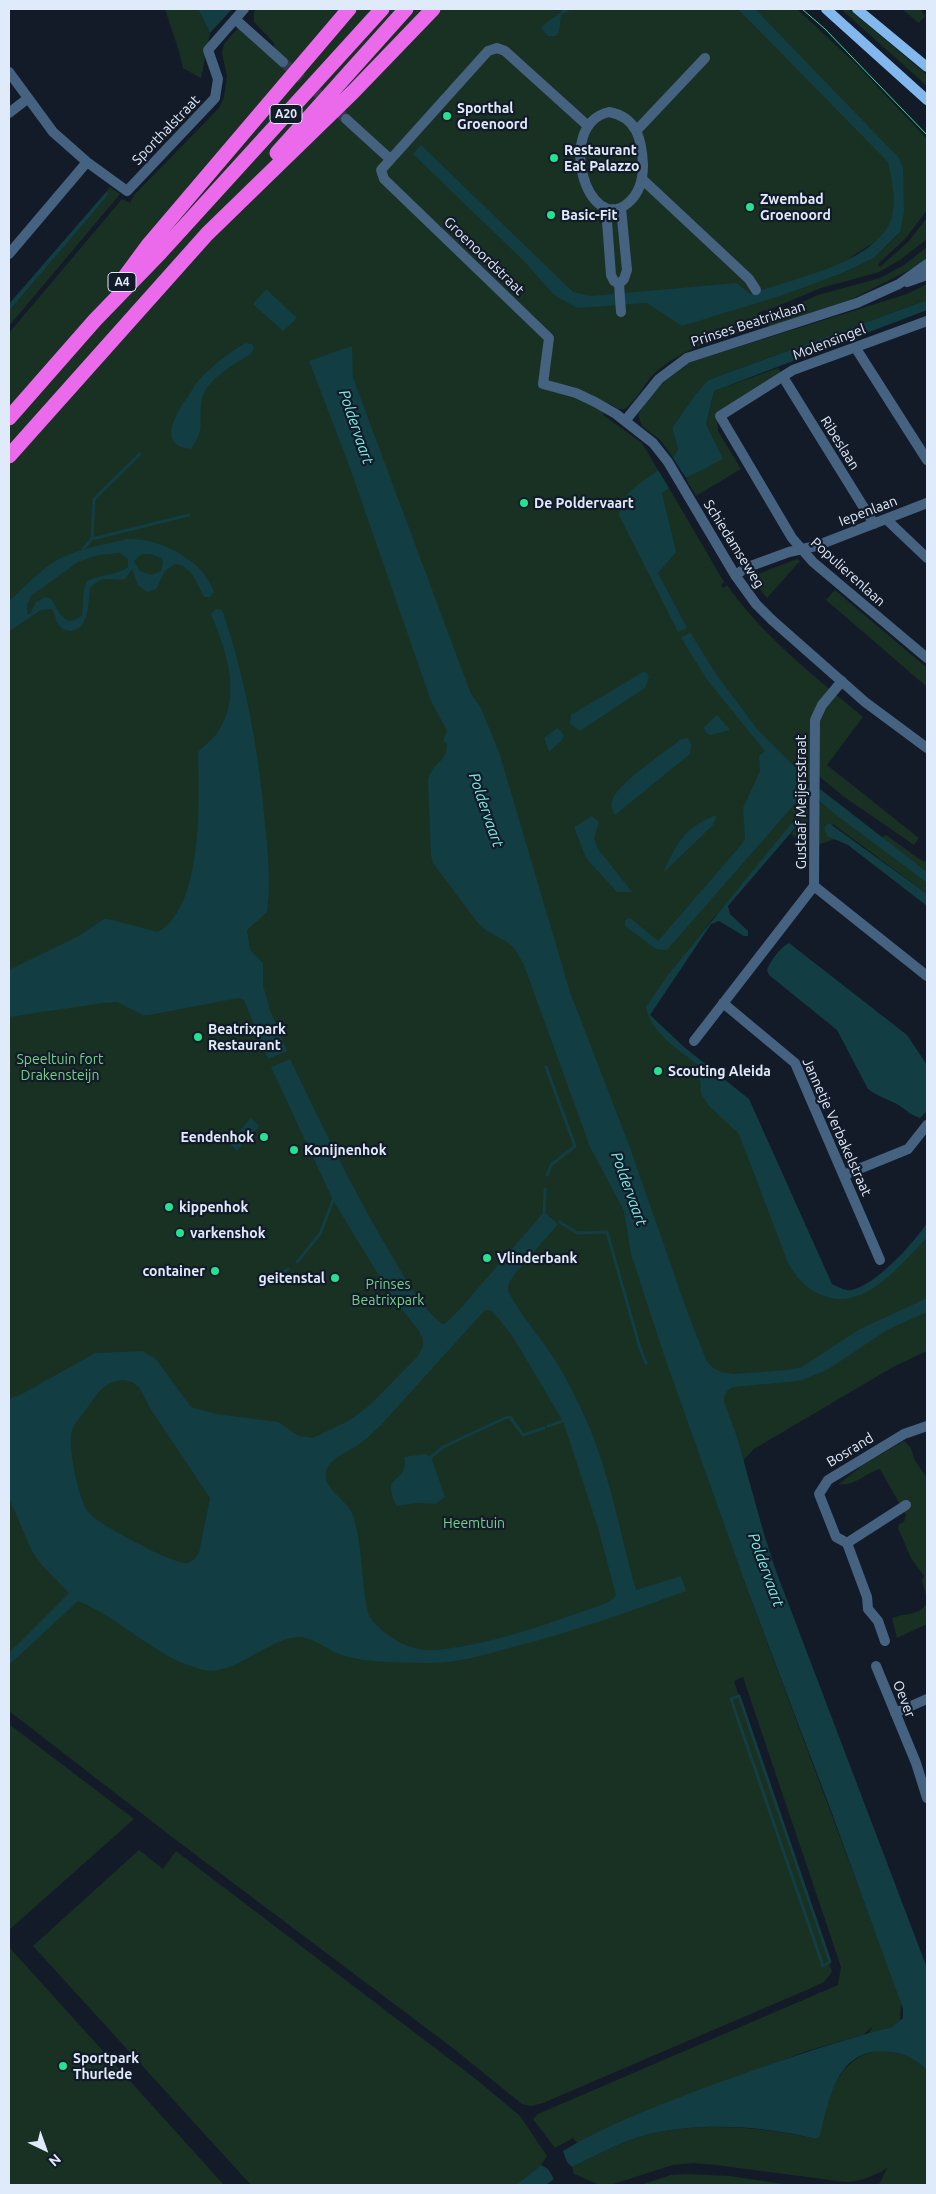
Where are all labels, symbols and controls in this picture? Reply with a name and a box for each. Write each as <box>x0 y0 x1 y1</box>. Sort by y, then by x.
street label: Sporthalstraat <box>129 92 203 168</box>
place label: Sporthal Groenoord <box>457 100 528 132</box>
road number: A20 <box>270 105 302 124</box>
marker: Sporthal Groenoord <box>441 110 453 122</box>
place label: Restaurant Eat Palazzo <box>564 142 639 174</box>
marker: Restaurant Eat Palazzo <box>548 152 560 164</box>
place label: Zwembad Groenoord <box>760 191 831 223</box>
marker: Zwembad Groenoord <box>744 201 756 213</box>
place label: Basic-Fit <box>561 207 617 223</box>
marker: Basic-Fit <box>545 209 557 221</box>
street label: Groenoordstraat <box>440 213 528 299</box>
road number: A4 <box>108 272 136 292</box>
street label: Prinses Beatrixlaan <box>689 298 807 350</box>
street label: Molensingel <box>790 320 868 364</box>
water label: Poldervaart <box>335 387 377 467</box>
street label: Ribeslaan <box>817 413 863 473</box>
street label: Iepenlaan <box>836 492 900 530</box>
place label: De Poldervaart <box>534 495 634 511</box>
marker: De Poldervaart <box>518 497 530 509</box>
street label: Schiedamseweg <box>700 497 768 591</box>
street label: Populierenlaan <box>807 534 889 610</box>
street label: Gustaaf Meijersstraat <box>793 735 809 869</box>
water label: Poldervaart <box>465 770 507 850</box>
place label: Beatrixpark Restaurant <box>208 1021 286 1054</box>
marker: Beatrixpark Restaurant <box>192 1031 204 1043</box>
park label: Speeltuin fort Drakensteijn <box>16 1051 104 1084</box>
street label: Jannetje Verbakelstraat <box>799 1055 875 1199</box>
place label: Scouting Aleida <box>668 1063 771 1079</box>
marker: Scouting Aleida <box>652 1065 664 1077</box>
place label: Eendenhok <box>180 1129 254 1145</box>
marker: Eendenhok <box>258 1131 270 1143</box>
place label: Konijnenhok <box>304 1142 387 1158</box>
marker: Konijnenhok <box>288 1144 300 1156</box>
water label: Poldervaart <box>607 1149 651 1229</box>
place label: kippenhok <box>179 1199 248 1215</box>
marker: kippenhok <box>163 1201 175 1213</box>
place label: varkenshok <box>190 1225 265 1241</box>
marker: varkenshok <box>174 1227 186 1239</box>
place label: Vlinderbank <box>497 1250 577 1266</box>
marker: Vlinderbank <box>481 1252 493 1264</box>
place label: container <box>142 1263 205 1279</box>
marker: container <box>209 1265 221 1277</box>
place label: geitenstal <box>258 1270 325 1286</box>
marker: geitenstal <box>329 1272 341 1284</box>
park label: Prinses Beatrixpark <box>352 1276 424 1308</box>
street label: Bosrand <box>823 1429 877 1471</box>
park label: Heemtuin <box>443 1515 505 1531</box>
water label: Poldervaart <box>744 1530 788 1610</box>
street label: Oever <box>889 1678 919 1720</box>
place label: Sportpark Thurlede <box>73 2050 139 2082</box>
marker: Sportpark Thurlede <box>57 2060 69 2072</box>
north arrow <box>20 2124 70 2174</box>
text: N <box>46 2151 64 2170</box>

